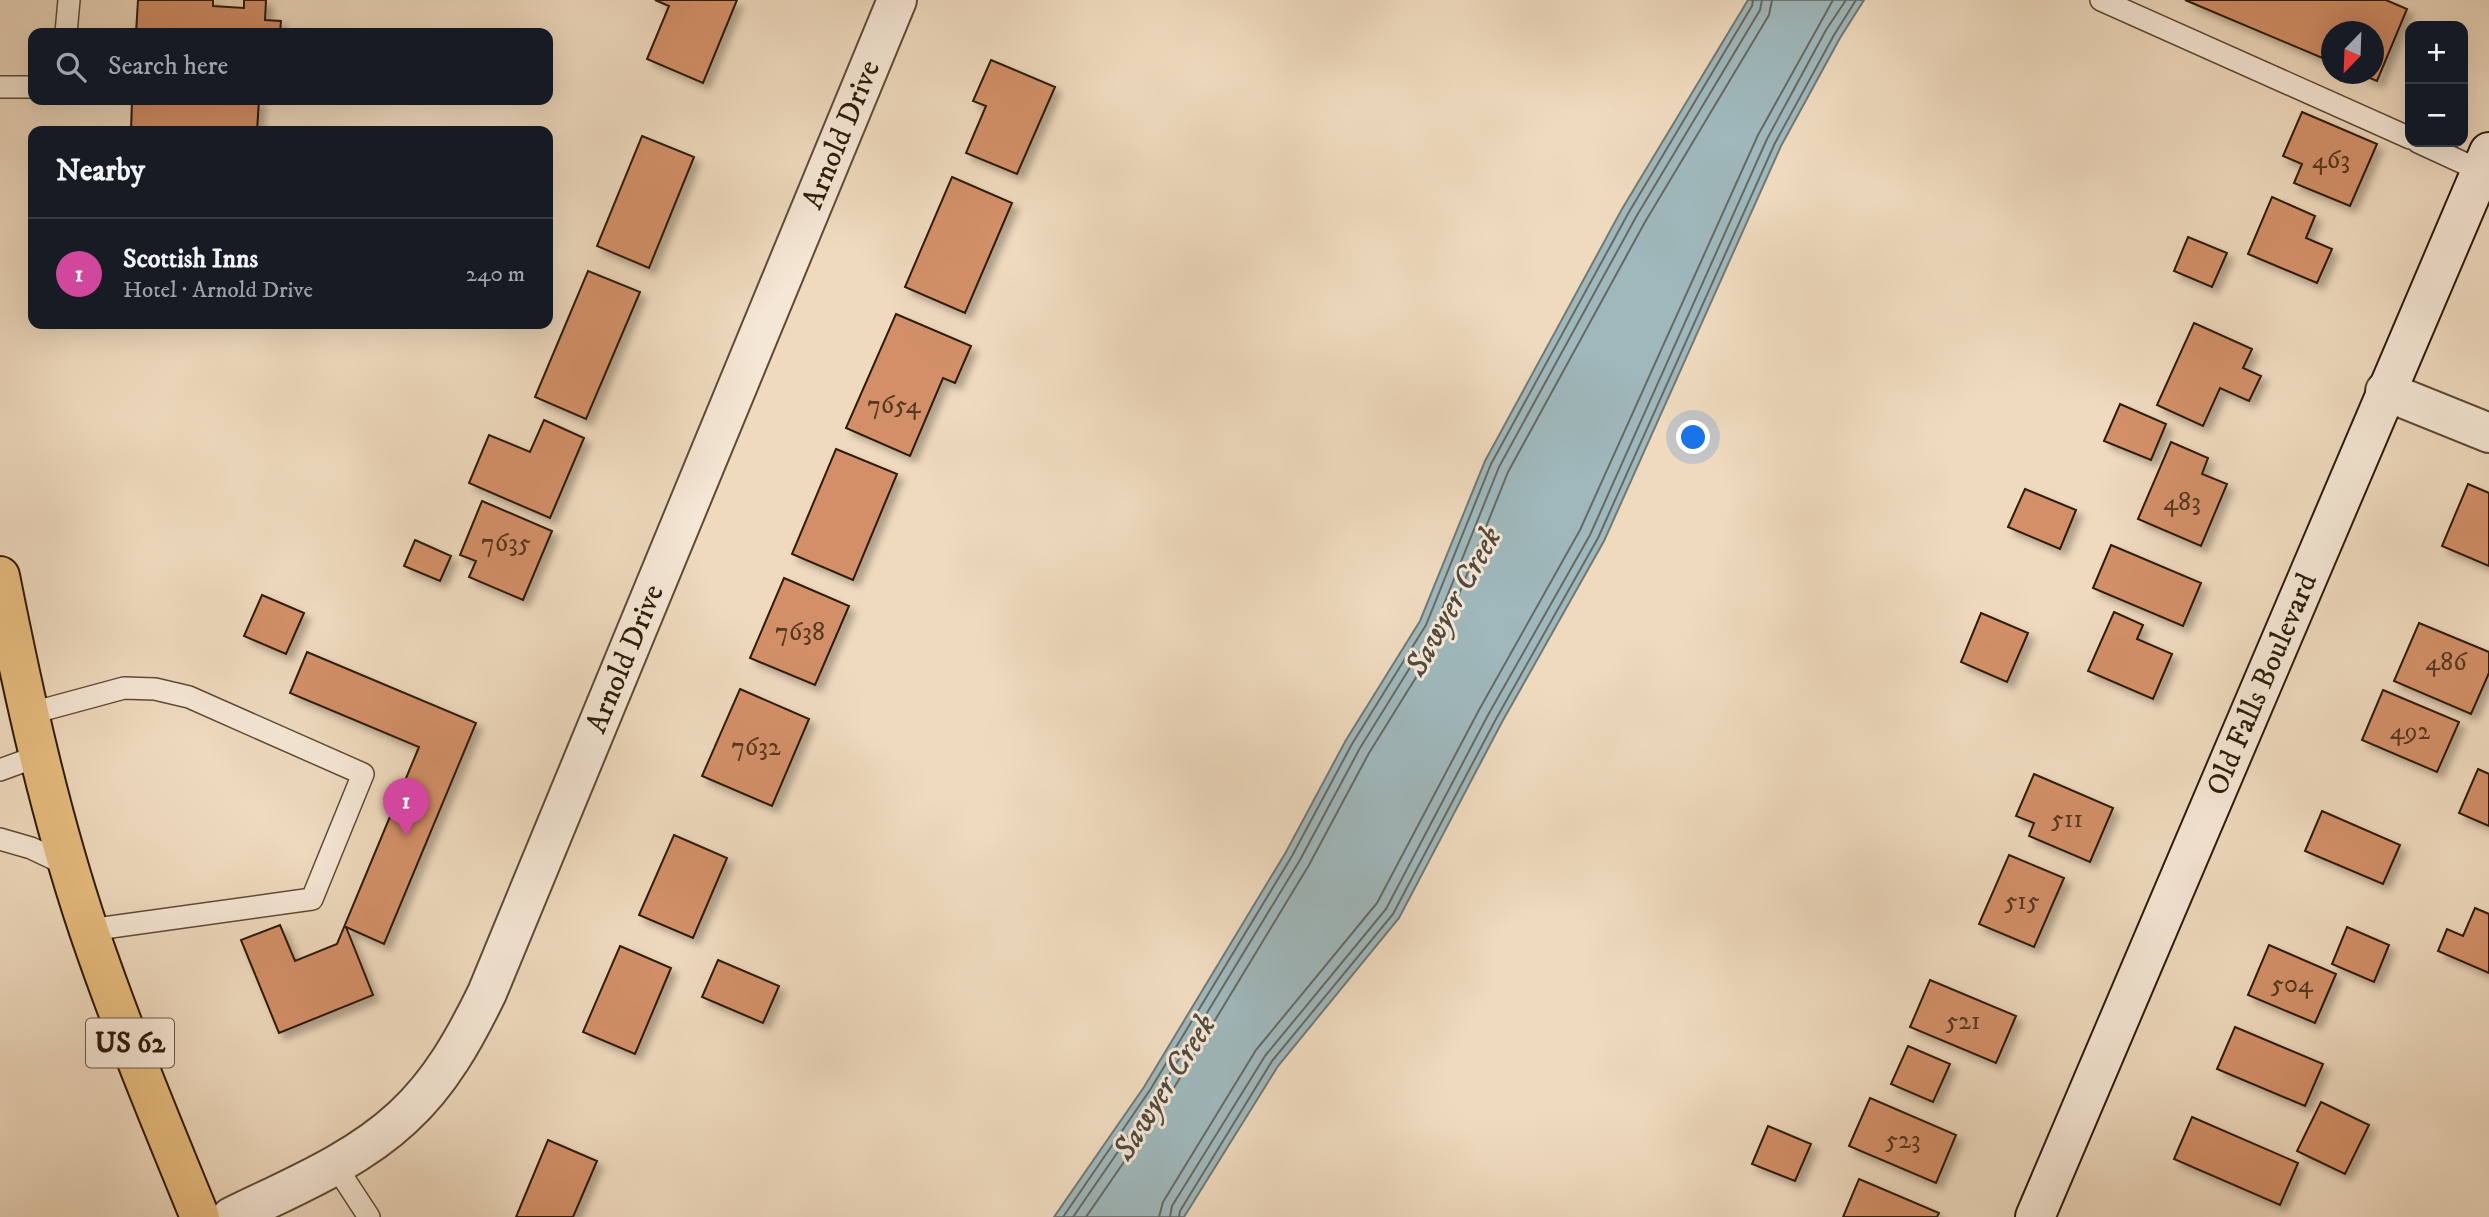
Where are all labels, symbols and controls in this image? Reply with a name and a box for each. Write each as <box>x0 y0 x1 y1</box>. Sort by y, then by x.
north arrow <box>2321 21 2384 84</box>
map controls <box>2405 21 2468 147</box>
button: + <box>2405 21 2468 84</box>
search box <box>28 28 553 105</box>
icon: search <box>52 48 90 86</box>
text: Search here <box>108 50 228 83</box>
street label: Arnold Drive <box>794 55 889 215</box>
button: − <box>2405 84 2468 147</box>
house number: 463 <box>2312 144 2350 177</box>
text: Nearby <box>56 153 145 190</box>
text: Scottish Inns <box>123 243 258 276</box>
text: 1 <box>75 260 83 289</box>
text: 240 m <box>466 260 525 289</box>
text: Hotel · Arnold Drive <box>123 276 313 305</box>
house number: 7654 <box>867 389 922 422</box>
your location <box>1676 420 1710 454</box>
house number: 483 <box>2163 486 2201 519</box>
water label: Sawyer Creek <box>1396 520 1512 685</box>
house number: 7635 <box>481 527 531 560</box>
street label: Old Falls Boulevard <box>2198 568 2326 801</box>
street label: Arnold Drive <box>578 579 672 739</box>
house number: 7638 <box>775 616 825 649</box>
house number: 486 <box>2425 646 2468 679</box>
house number: 492 <box>2390 715 2431 748</box>
house number: 7632 <box>731 731 781 764</box>
pin: 1 <box>383 778 429 836</box>
house number: 511 <box>2051 803 2083 836</box>
house number: 515 <box>2004 885 2040 918</box>
house number: 504 <box>2271 968 2314 1001</box>
house number: 521 <box>1945 1005 1981 1038</box>
water label: Sawyer Creek <box>1104 1007 1226 1169</box>
road number: US 62 <box>86 1018 174 1068</box>
house number: 523 <box>1885 1124 1921 1157</box>

